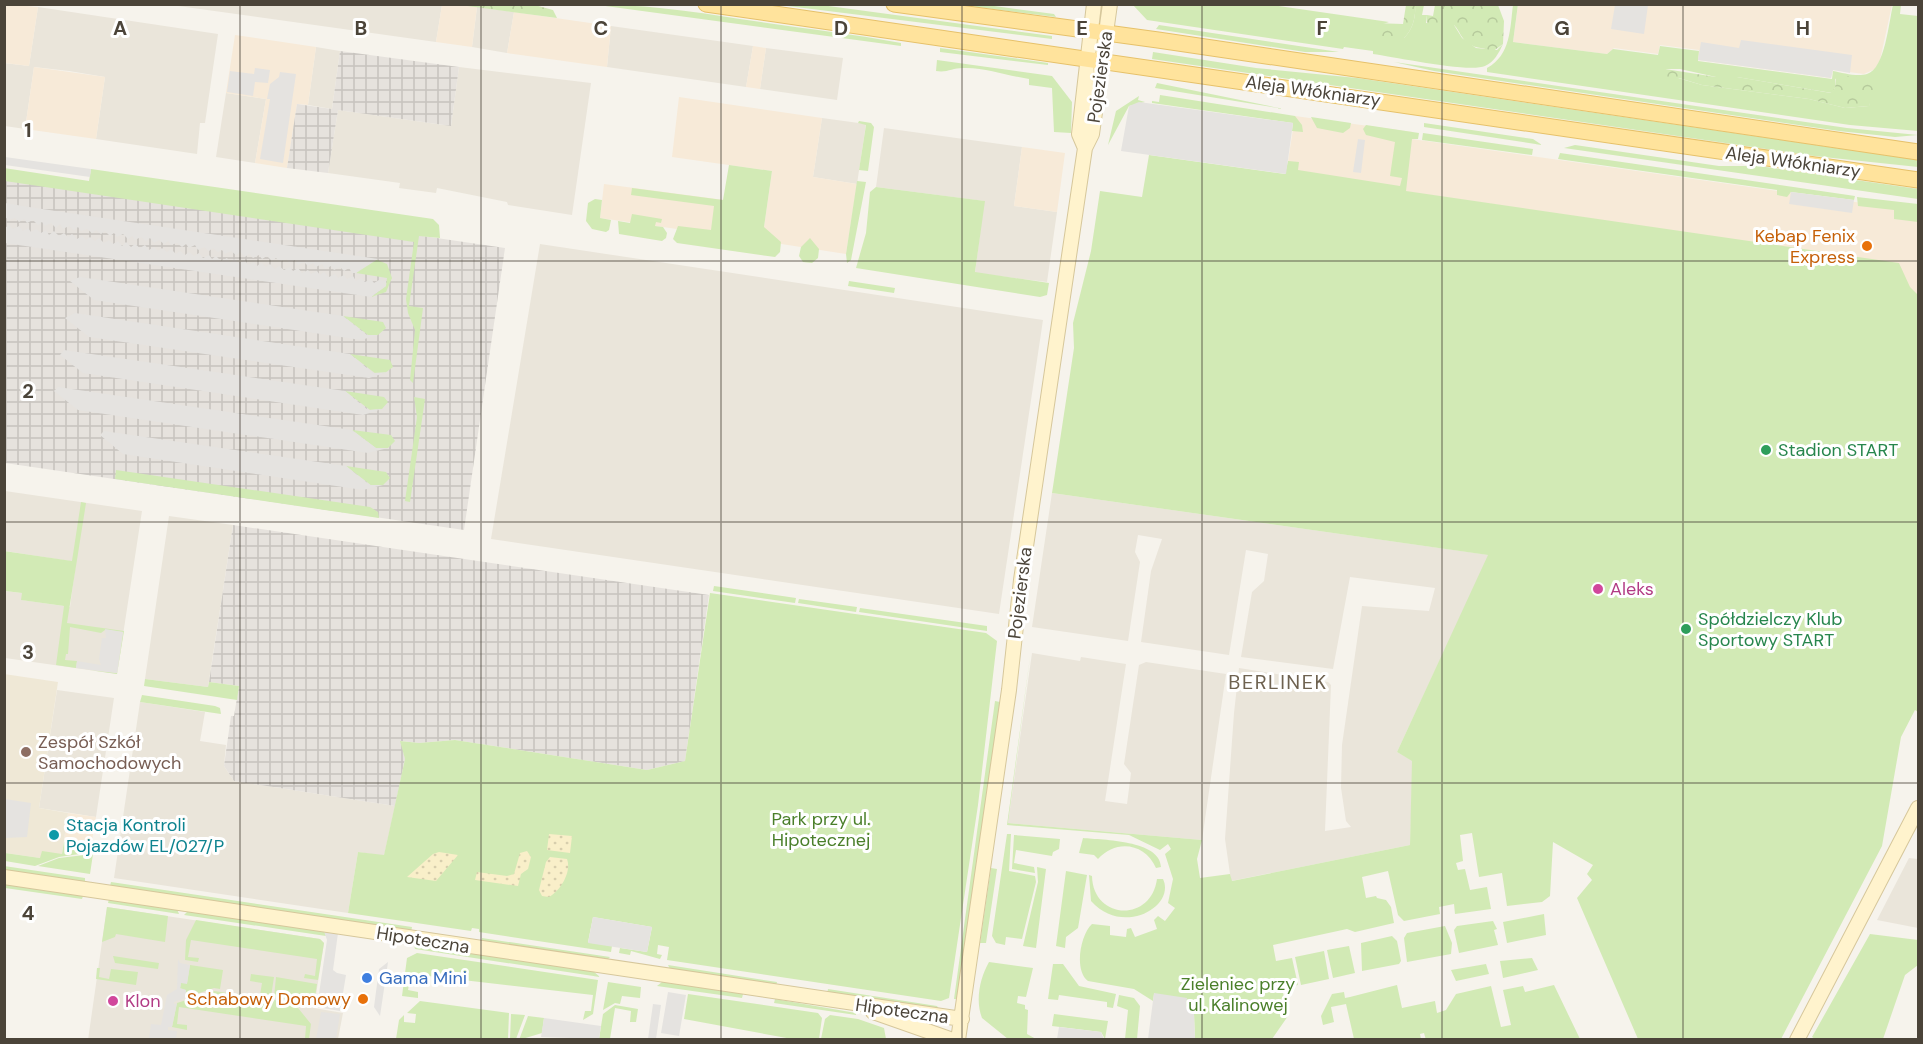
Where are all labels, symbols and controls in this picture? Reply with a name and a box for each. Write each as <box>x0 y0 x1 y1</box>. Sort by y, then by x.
text: A <box>113 15 127 41</box>
text: B <box>355 15 367 41</box>
text: C <box>594 15 608 41</box>
text: D <box>834 15 848 41</box>
text: E <box>1076 15 1088 41</box>
text: F <box>1316 15 1328 41</box>
text: G <box>1554 15 1570 41</box>
text: H <box>1796 15 1810 41</box>
street label: Pojezierska <box>1082 30 1118 124</box>
street label: Aleja Włókniarzy <box>1244 70 1382 112</box>
text: 1 <box>24 117 32 143</box>
street label: Aleja Włókniarzy <box>1724 141 1862 183</box>
place label: Kebap Fenix Express <box>1755 224 1855 269</box>
marker: Kebap Fenix Express <box>1860 239 1874 253</box>
text: 2 <box>22 378 34 404</box>
place label: Stadion START <box>1778 438 1898 462</box>
marker: Stadion START <box>1759 443 1773 457</box>
street label: Pojezierska <box>1002 546 1038 640</box>
place label: Aleks <box>1610 577 1654 601</box>
marker: Aleks <box>1591 582 1605 596</box>
place label: Spółdzielczy Klub Sportowy START <box>1698 607 1842 652</box>
marker: Spółdzielczy Klub Sportowy START <box>1679 622 1693 636</box>
text: 3 <box>22 639 34 665</box>
district label: BERLINEK <box>1228 669 1328 695</box>
place label: Zespół Szkół Samochodowych <box>38 730 181 775</box>
marker: Zespół Szkół Samochodowych <box>19 745 33 759</box>
park label: Park przy ul. Hipotecznej <box>771 807 871 852</box>
place label: Stacja Kontroli Pojazdów EL/027/P <box>66 813 224 858</box>
marker: Stacja Kontroli Pojazdów EL/027/P <box>47 828 61 842</box>
text: 4 <box>22 900 35 926</box>
street label: Hipoteczna <box>375 921 471 959</box>
place label: Gama Mini <box>379 966 467 990</box>
marker: Gama Mini <box>360 971 374 985</box>
park label: Zieleniec przy ul. Kalinowej <box>1181 972 1295 1017</box>
place label: Schabowy Domowy <box>187 987 351 1011</box>
place label: Klon <box>125 989 161 1013</box>
marker: Schabowy Domowy <box>356 992 370 1006</box>
street label: Hipoteczna <box>854 993 950 1029</box>
marker: Klon <box>106 994 120 1008</box>

